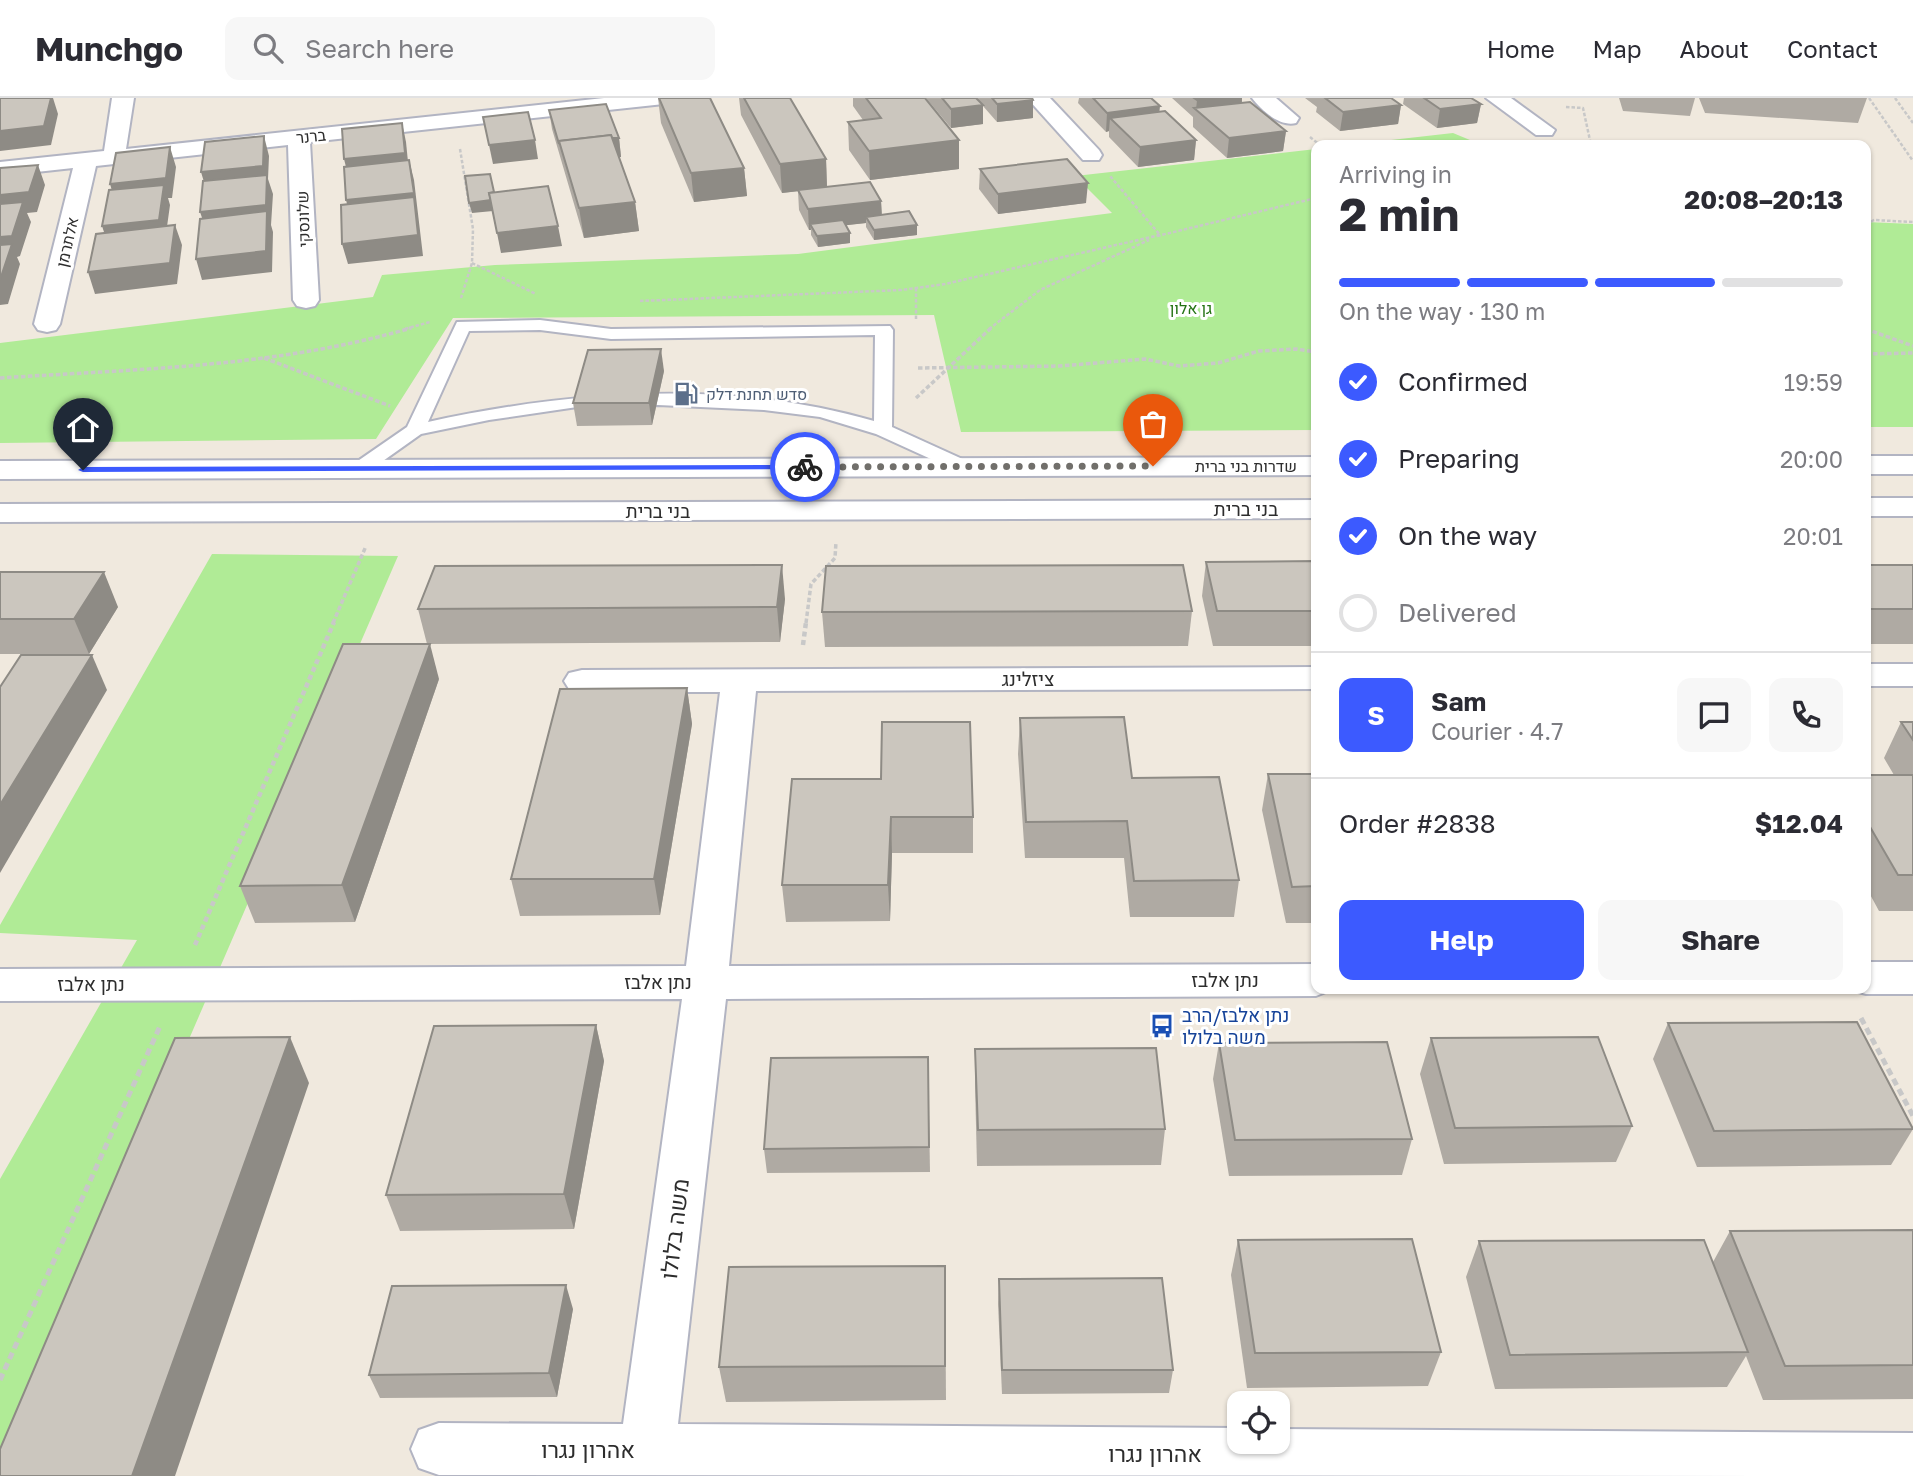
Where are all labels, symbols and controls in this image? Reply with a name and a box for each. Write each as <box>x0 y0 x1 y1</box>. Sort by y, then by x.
search box <box>225 17 715 80</box>
text: Munchgo <box>35 29 183 68</box>
icon: search <box>249 29 287 67</box>
text: Search here <box>305 33 454 64</box>
text: Home <box>1487 34 1555 63</box>
text: Map <box>1593 34 1642 63</box>
text: About <box>1680 34 1749 63</box>
text: Contact <box>1787 34 1878 63</box>
street label: ברנר <box>295 124 327 148</box>
text: Arriving in <box>1339 160 1452 188</box>
text: 20:08–20:13 <box>1684 184 1843 215</box>
text: 2 min <box>1339 186 1459 241</box>
street label: שלונסקי <box>292 190 314 248</box>
street label: אלתרמן <box>52 215 82 269</box>
text: On the way · 130 m <box>1339 297 1545 325</box>
park label: גן אלון <box>1170 298 1212 318</box>
icon: check <box>1339 363 1377 401</box>
text: Confirmed <box>1398 366 1528 397</box>
text: 19:59 <box>1784 368 1843 396</box>
fuel station icon: סדש תחנת דלק <box>672 380 700 408</box>
place label: סדש תחנת דלק <box>706 384 807 404</box>
pin <box>1123 394 1183 466</box>
pin <box>53 398 113 470</box>
icon: bag <box>1134 405 1172 443</box>
icon: home <box>64 409 102 447</box>
courier <box>770 432 840 502</box>
icon: check <box>1339 440 1377 478</box>
text: Preparing <box>1398 443 1520 474</box>
text: 20:00 <box>1780 445 1843 473</box>
icon: bike <box>786 448 824 486</box>
street label: שדרות בני ברית <box>1195 456 1297 476</box>
street label: בני ברית <box>1214 497 1278 520</box>
street label: בני ברית <box>626 499 690 522</box>
icon: check <box>1339 517 1377 555</box>
text: On the way <box>1398 520 1537 551</box>
text: 20:01 <box>1783 522 1843 550</box>
text: Delivered <box>1398 597 1517 628</box>
street label: ציזלינג <box>1002 667 1054 690</box>
button: chat <box>1677 678 1751 752</box>
button: phone <box>1769 678 1843 752</box>
text: Sam <box>1431 686 1486 717</box>
text: S <box>1367 700 1385 731</box>
text: Courier · 4.7 <box>1431 717 1563 745</box>
text: Order #2838 <box>1339 808 1496 839</box>
text: $12.04 <box>1755 808 1843 839</box>
button: Help <box>1339 900 1584 980</box>
button: Share <box>1598 900 1843 980</box>
street label: נתן אלבז <box>1191 968 1259 991</box>
street label: נתן אלבז <box>624 970 692 993</box>
street label: נתן אלבז <box>57 972 125 995</box>
place label: נתן אלבז/הרב משה בלולו <box>1182 1003 1289 1048</box>
bus stop icon: נתן אלבז/הרב משה בלולו <box>1148 1012 1176 1040</box>
street label: משה בלולו <box>654 1177 694 1281</box>
map controls <box>1227 1391 1290 1454</box>
button: locate <box>1227 1391 1290 1454</box>
street label: אהרון נגרו <box>541 1435 635 1463</box>
street label: אהרון נגרו <box>1108 1439 1202 1467</box>

